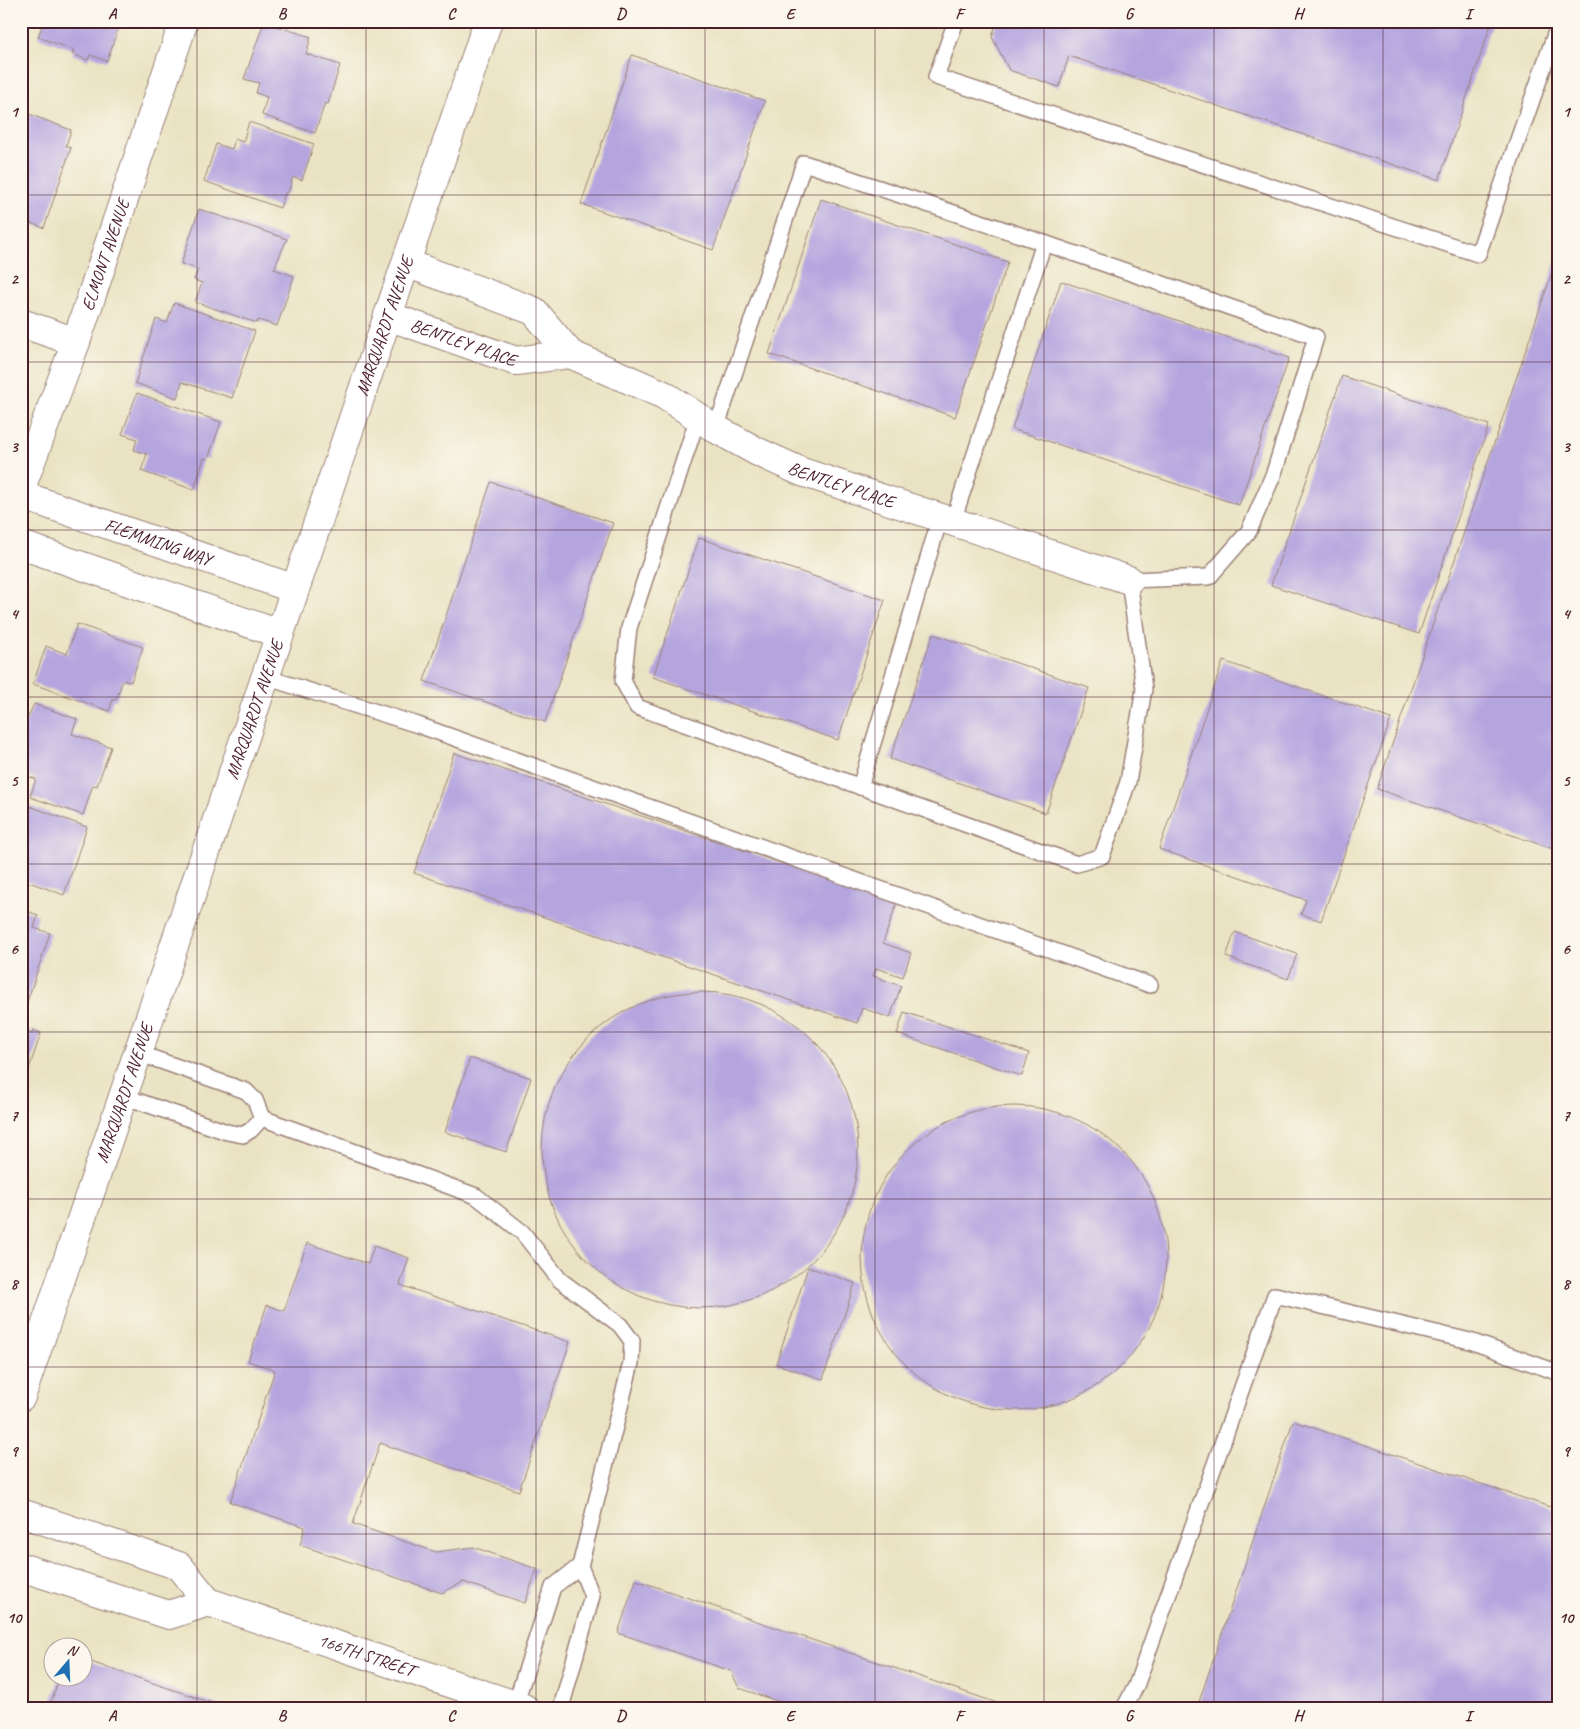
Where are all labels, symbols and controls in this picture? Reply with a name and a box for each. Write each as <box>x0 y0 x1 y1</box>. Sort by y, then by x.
text: A <box>108 4 118 24</box>
text: B <box>278 4 288 24</box>
text: C <box>447 4 457 24</box>
text: D <box>616 4 627 24</box>
text: E <box>786 4 797 24</box>
text: F <box>955 4 966 24</box>
text: G <box>1125 4 1135 24</box>
text: H <box>1293 4 1305 24</box>
text: I <box>1465 4 1475 24</box>
text: 1 <box>10 102 19 122</box>
text: 1 <box>1562 102 1571 122</box>
street label: ELMONT AVENUE <box>76 194 135 313</box>
street label: MARQUARDT AVENUE <box>351 251 419 398</box>
text: 2 <box>10 269 19 289</box>
text: 2 <box>1562 269 1571 289</box>
street label: BENTLEY PLACE <box>408 314 522 372</box>
text: 3 <box>10 437 19 457</box>
text: 3 <box>1562 437 1571 457</box>
street label: BENTLEY PLACE <box>785 456 900 514</box>
street label: FLEMMING WAY <box>102 514 217 572</box>
text: 4 <box>10 604 19 624</box>
text: 4 <box>1562 604 1571 624</box>
street label: MARQUARDT AVENUE <box>221 635 289 782</box>
text: 5 <box>11 771 20 791</box>
text: 5 <box>1563 771 1572 791</box>
text: 6 <box>10 939 19 959</box>
text: 6 <box>1562 939 1571 959</box>
street label: MARQUARDT AVENUE <box>90 1018 159 1165</box>
text: 7 <box>10 1106 19 1126</box>
text: 7 <box>1562 1106 1571 1126</box>
text: 8 <box>10 1274 19 1294</box>
text: 8 <box>1562 1274 1571 1294</box>
text: 9 <box>10 1441 19 1461</box>
text: 9 <box>1562 1441 1571 1461</box>
text: 10 <box>7 1608 23 1628</box>
text: 10 <box>1559 1608 1575 1628</box>
street label: 166TH STREET <box>315 1629 422 1683</box>
north arrow <box>42 1636 92 1686</box>
text: N <box>65 1641 81 1660</box>
text: A <box>108 1706 118 1726</box>
text: B <box>278 1706 288 1726</box>
text: C <box>447 1706 457 1726</box>
text: D <box>616 1706 627 1726</box>
text: E <box>786 1706 797 1726</box>
text: F <box>955 1706 966 1726</box>
text: G <box>1125 1706 1135 1726</box>
text: H <box>1293 1706 1305 1726</box>
text: I <box>1465 1706 1475 1726</box>

